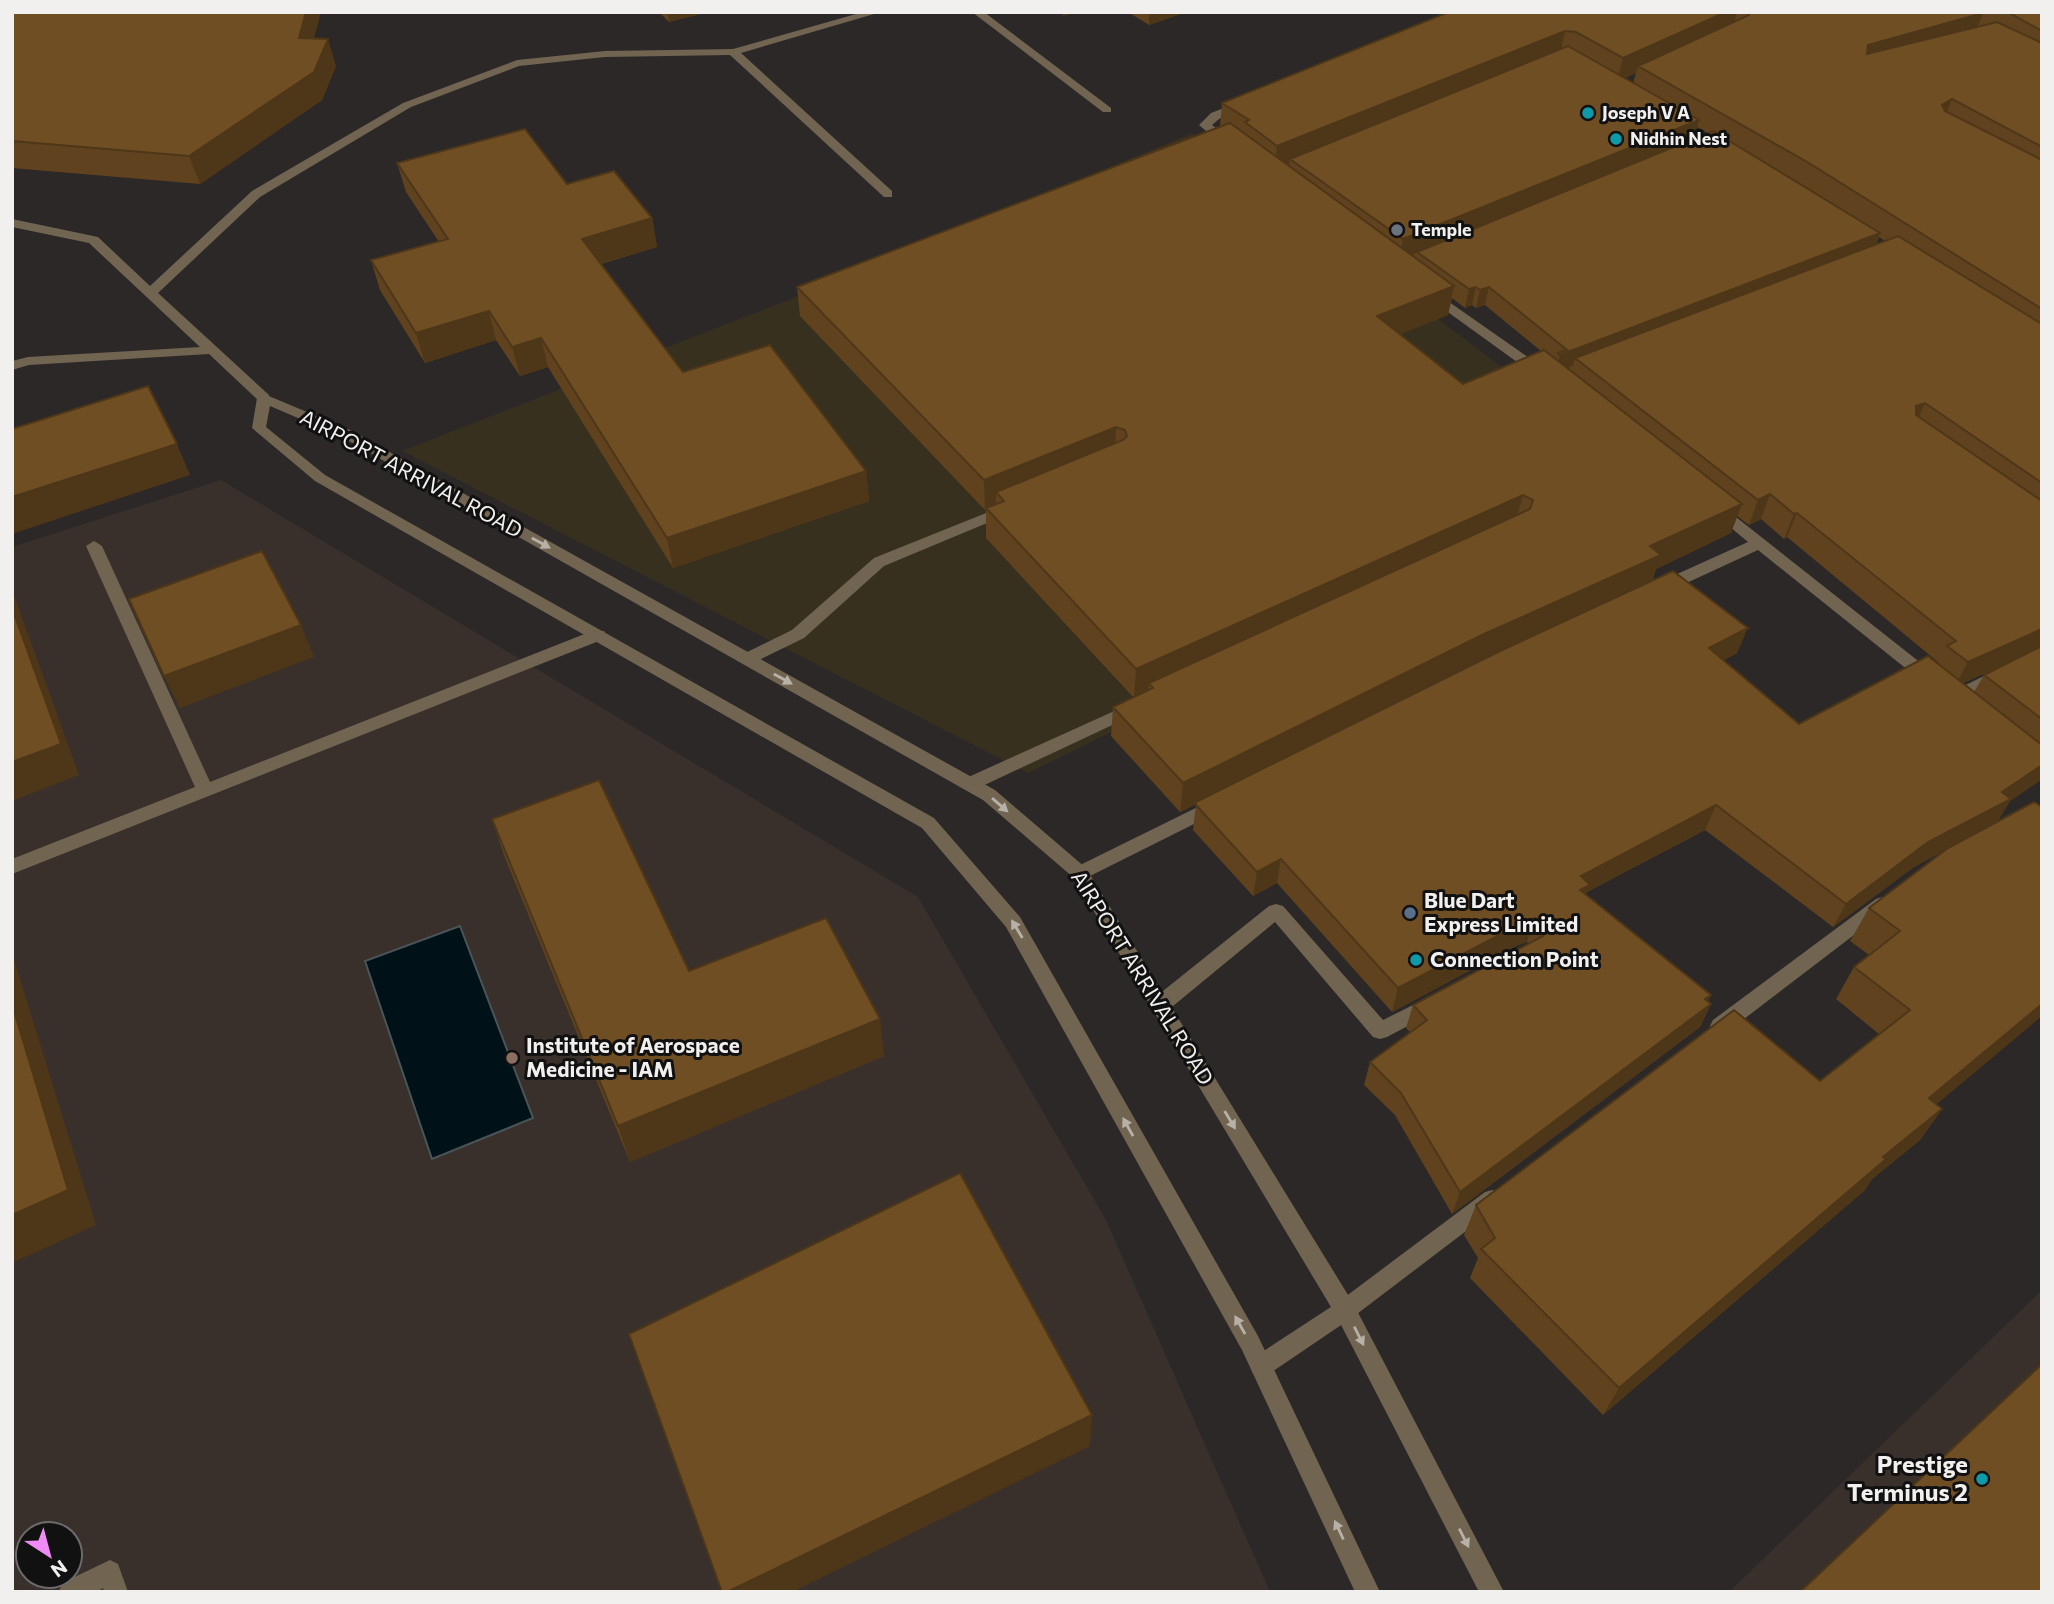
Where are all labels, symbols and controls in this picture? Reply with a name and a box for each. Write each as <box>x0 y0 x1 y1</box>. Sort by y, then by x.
place label: Joseph V A <box>1602 101 1690 123</box>
marker: Joseph V A <box>1580 105 1596 121</box>
place label: Nidhin Nest <box>1630 127 1728 149</box>
marker: Nidhin Nest <box>1608 131 1624 147</box>
place label: Temple <box>1411 218 1472 240</box>
marker: Temple <box>1389 222 1405 238</box>
street label: AIRPORT ARRIVAL ROAD <box>296 403 527 542</box>
one-way arrow <box>532 537 551 549</box>
one-way arrow <box>773 673 792 685</box>
one-way arrow <box>992 797 1009 812</box>
street label: AIRPORT ARRIVAL ROAD <box>1067 865 1220 1089</box>
place label: Blue Dart Express Limited <box>1424 887 1578 936</box>
marker: Blue Dart Express Limited <box>1402 905 1418 921</box>
one-way arrow <box>1011 919 1023 938</box>
place label: Connection Point <box>1430 946 1599 971</box>
marker: Connection Point <box>1408 952 1424 968</box>
place label: Institute of Aerospace Medicine - IAM <box>526 1032 740 1081</box>
marker: Institute of Aerospace Medicine - IAM <box>504 1050 520 1066</box>
one-way arrow <box>1224 1110 1237 1129</box>
one-way arrow <box>1123 1117 1134 1137</box>
one-way arrow <box>1234 1316 1246 1335</box>
one-way arrow <box>1354 1326 1365 1346</box>
place label: Prestige Terminus 2 <box>1847 1449 1968 1506</box>
marker: Prestige Terminus 2 <box>1974 1471 1990 1487</box>
north arrow <box>14 1520 84 1590</box>
one-way arrow <box>1333 1520 1345 1540</box>
one-way arrow <box>1458 1528 1470 1548</box>
text: N <box>47 1556 72 1583</box>

